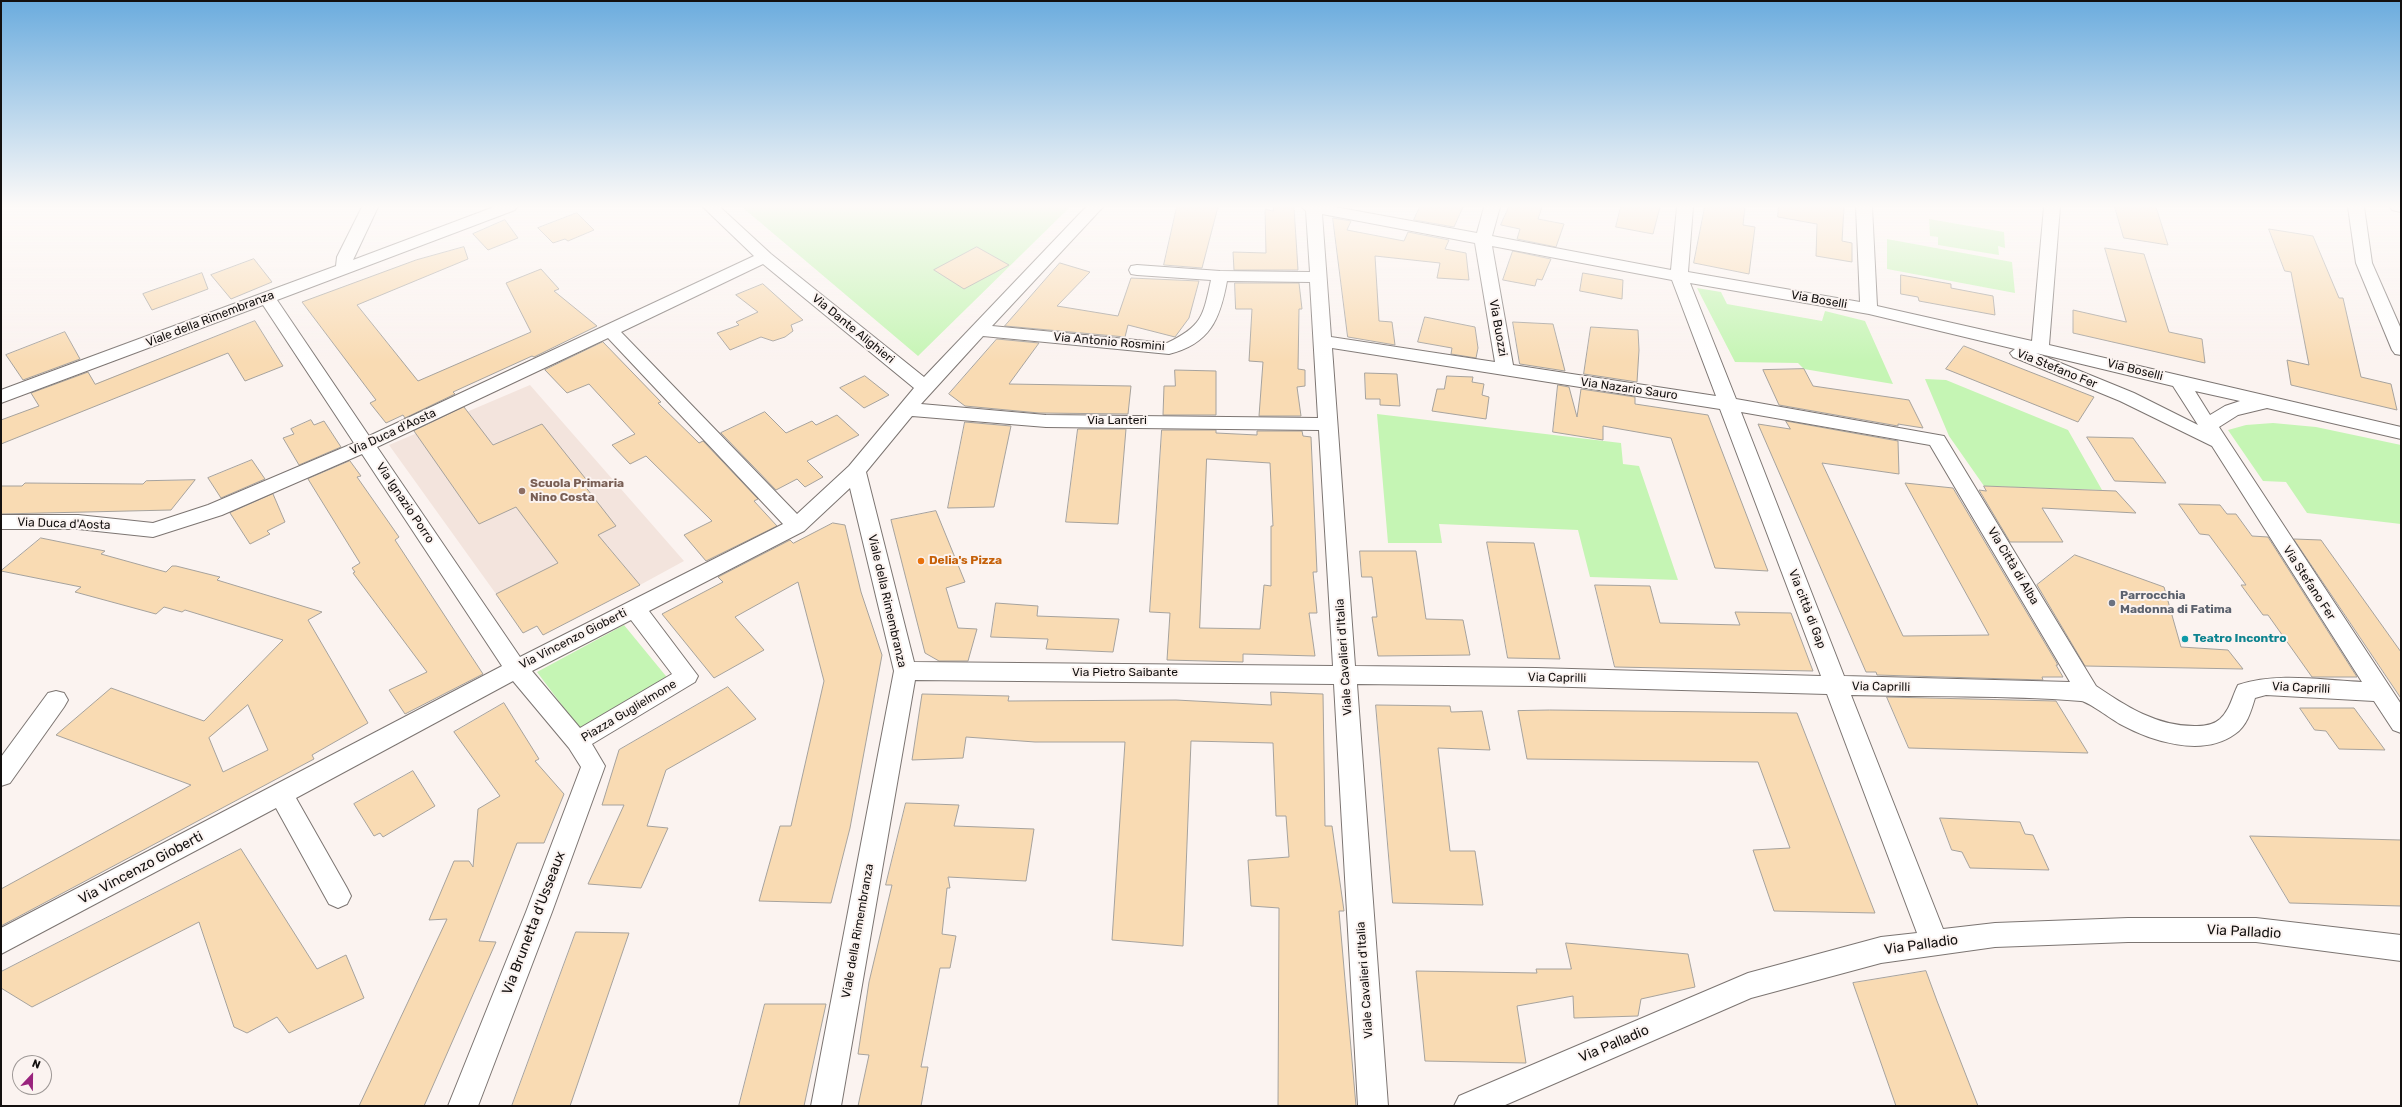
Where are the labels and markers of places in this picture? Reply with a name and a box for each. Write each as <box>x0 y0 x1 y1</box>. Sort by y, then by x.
place label: Scuola Primaria Nino Costa <box>530 477 624 505</box>
marker: Scuola Primaria Nino Costa <box>517 486 527 496</box>
place label: Delia's Pizza <box>929 554 1002 568</box>
marker: Delia's Pizza <box>916 556 926 566</box>
place label: Parrocchia Madonna di Fatima <box>2120 589 2232 617</box>
marker: Parrocchia Madonna di Fatima <box>2107 598 2117 608</box>
place label: Teatro Incontro <box>2193 632 2287 646</box>
marker: Teatro Incontro <box>2180 634 2190 644</box>

